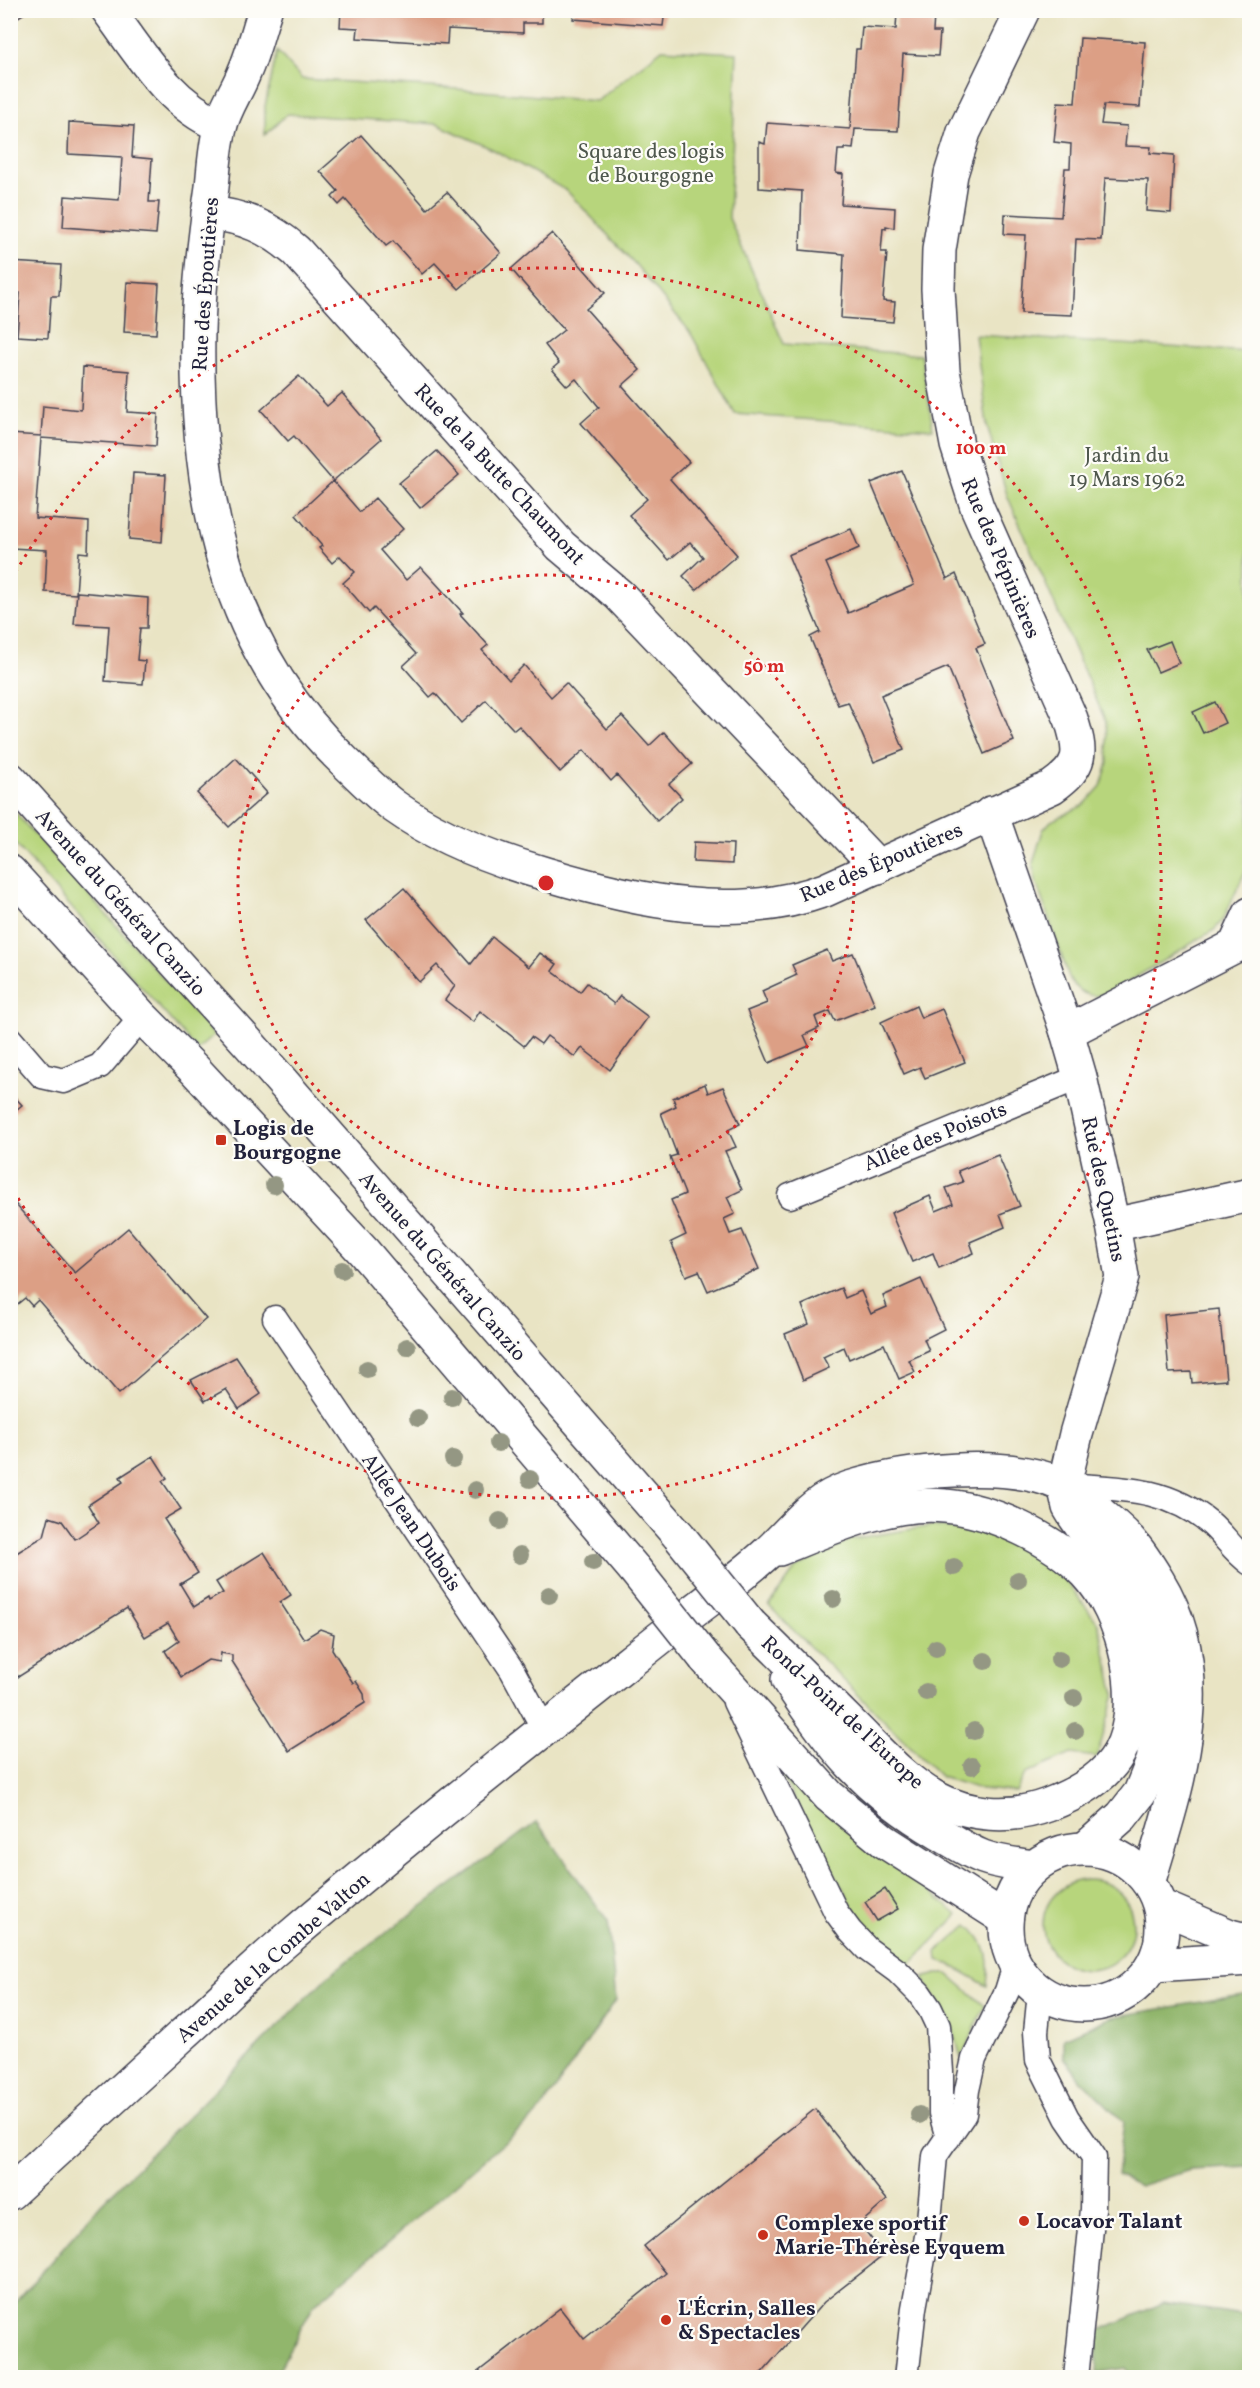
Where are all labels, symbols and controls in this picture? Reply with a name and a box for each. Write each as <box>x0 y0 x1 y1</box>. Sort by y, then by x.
park label: Square des logis de Bourgogne <box>578 138 724 191</box>
street label: Rue des Époutières <box>186 196 227 372</box>
street label: Rue de la Butte Chaumont <box>407 378 591 572</box>
text: 100 m <box>956 437 1006 462</box>
park label: Jardin du 19 Mars 1962 <box>1068 442 1186 495</box>
street label: Rue des Pépinières <box>953 474 1047 643</box>
text: 50 m <box>744 655 784 680</box>
street label: Avenue du Général Canzio <box>28 803 212 1003</box>
street label: Rue des Époutières <box>796 816 968 911</box>
centre of rings <box>536 873 556 893</box>
street label: Allée des Poisots <box>860 1095 1012 1179</box>
street label: Rue des Quetins <box>1073 1114 1132 1265</box>
place label: Logis de Bourgogne <box>233 1115 341 1168</box>
marker: Logis de Bourgogne <box>214 1133 228 1147</box>
street label: Avenue du Général Canzio <box>351 1166 533 1368</box>
street label: Allée Jean Dubois <box>354 1448 468 1598</box>
street label: Rond-Point de l'Europe <box>754 1630 930 1797</box>
street label: Avenue de la Combe Valton <box>171 1866 377 2051</box>
place label: Locavor Talant <box>1036 2208 1182 2237</box>
place label: Complexe sportif Marie-Thérèse Eyquem <box>775 2210 1005 2263</box>
marker: Locavor Talant <box>1017 2214 1031 2228</box>
marker: Complexe sportif Marie-Thérèse Eyquem <box>756 2228 770 2242</box>
place label: L'Écrin, Salles & Spectacles <box>678 2295 816 2348</box>
marker: L'Écrin, Salles & Spectacles <box>659 2313 673 2327</box>

